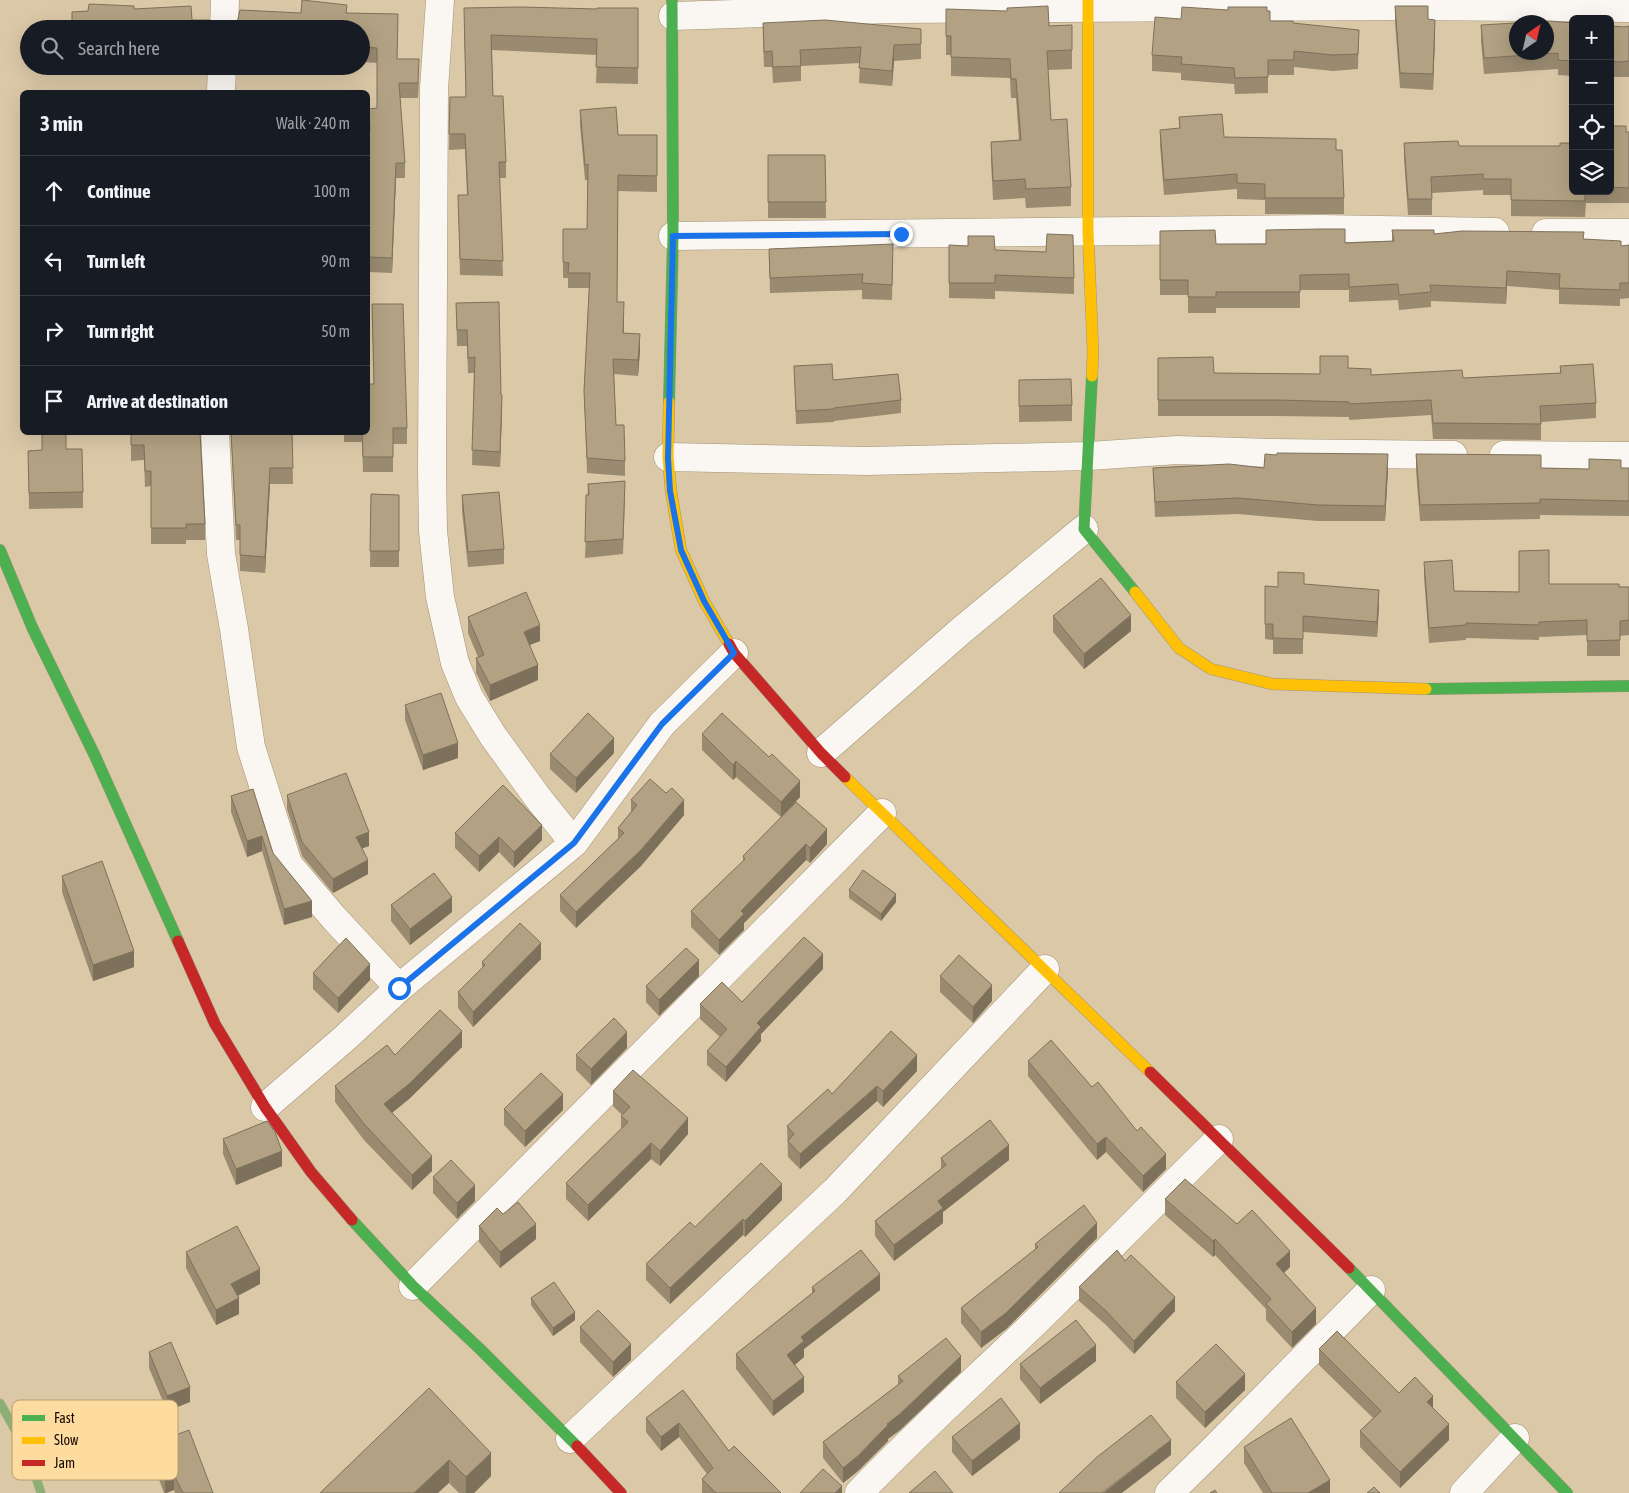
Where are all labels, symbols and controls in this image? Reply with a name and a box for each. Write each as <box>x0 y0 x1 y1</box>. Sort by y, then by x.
north arrow <box>1509 15 1554 60</box>
map controls <box>1569 15 1614 195</box>
button: + <box>1569 15 1614 60</box>
search box <box>20 20 370 75</box>
icon: search <box>38 34 66 62</box>
text: Search here <box>78 37 160 59</box>
button: − <box>1569 60 1614 105</box>
button: locate <box>1569 105 1614 150</box>
text: 3 min <box>40 111 83 135</box>
text: Walk · 240 m <box>276 114 350 132</box>
button: layers <box>1569 150 1614 195</box>
icon: ahead <box>40 177 68 205</box>
text: Continue <box>87 180 151 202</box>
text: 100 m <box>314 182 350 200</box>
route end <box>890 223 913 246</box>
icon: left <box>40 247 68 275</box>
text: Turn left <box>87 250 145 272</box>
text: 90 m <box>321 252 350 270</box>
icon: right <box>40 317 68 345</box>
text: Turn right <box>87 320 154 342</box>
text: 50 m <box>321 322 350 340</box>
icon: arrive <box>40 387 68 415</box>
text: Arrive at destination <box>87 390 228 412</box>
route start <box>388 977 411 1000</box>
legend <box>12 1400 178 1480</box>
text: Fast <box>54 1410 75 1426</box>
text: Slow <box>54 1432 79 1448</box>
text: Jam <box>54 1455 75 1471</box>

